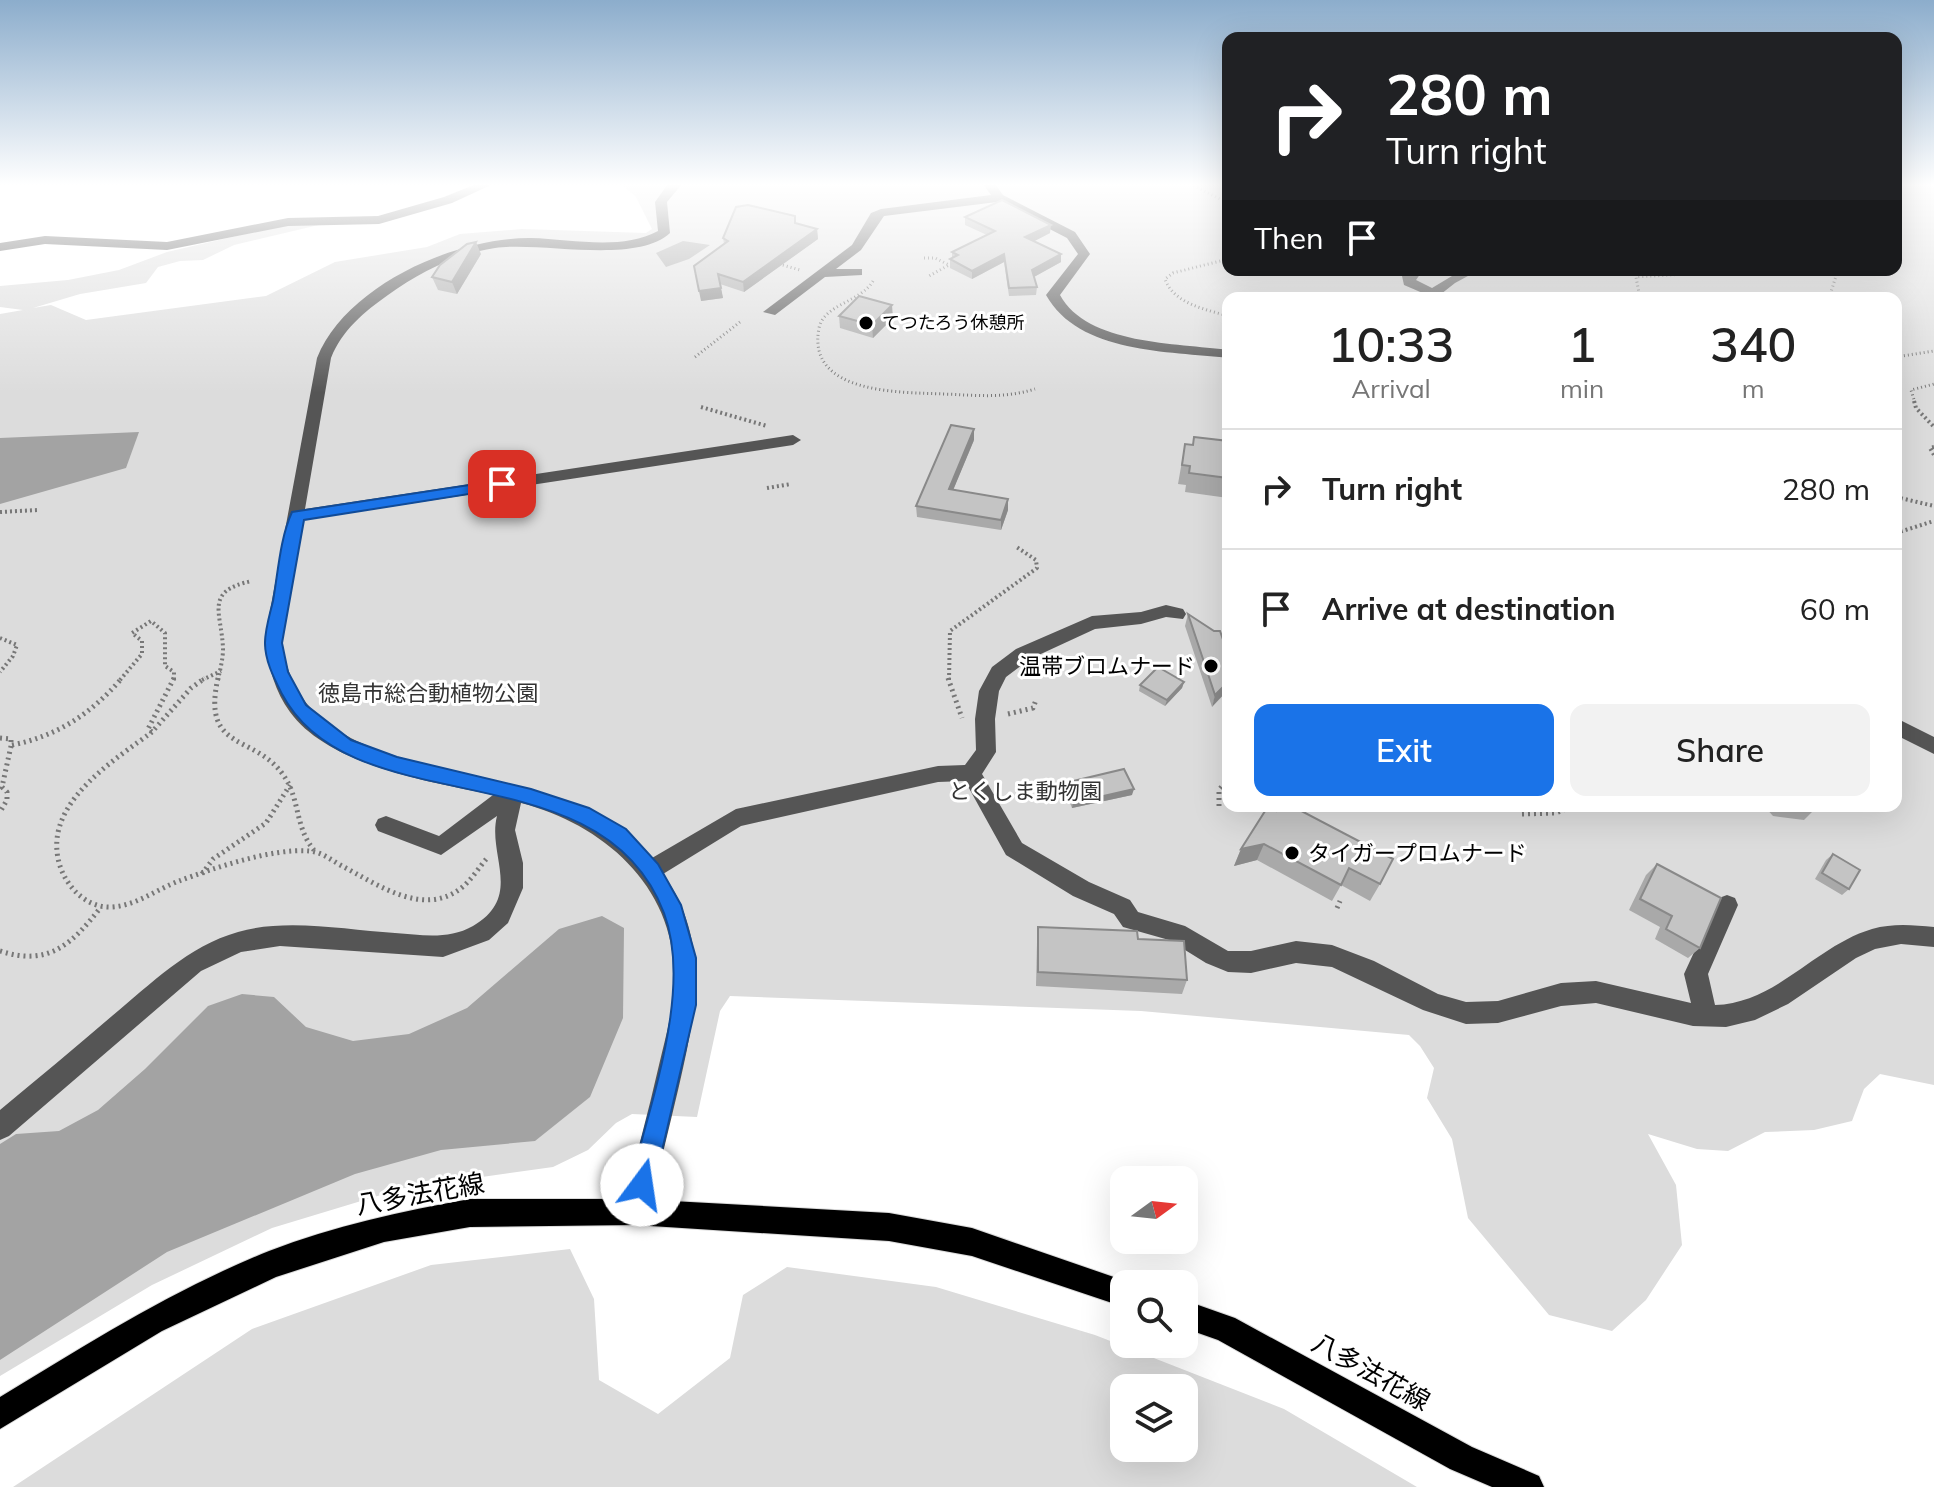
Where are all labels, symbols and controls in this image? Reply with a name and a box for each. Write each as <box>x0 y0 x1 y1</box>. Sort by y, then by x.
text: 280 m <box>1386 59 1553 129</box>
icon: right <box>1254 64 1358 168</box>
text: Turn right <box>1386 128 1547 173</box>
icon: arrive <box>1340 216 1384 260</box>
text: Then <box>1254 219 1324 257</box>
place label: てつたろう休憩所 <box>882 311 1025 334</box>
marker: てつたろう休憩所 <box>857 314 875 332</box>
text: 10:33 <box>1328 314 1454 374</box>
text: 1 <box>1568 314 1596 374</box>
text: 340 <box>1710 314 1796 374</box>
text: Arrival <box>1351 372 1431 405</box>
text: min <box>1560 372 1604 405</box>
text: m <box>1742 372 1765 405</box>
pin <box>468 450 536 518</box>
icon: arrive <box>480 462 524 506</box>
icon: right <box>1254 467 1298 511</box>
text: Turn right <box>1322 470 1462 508</box>
text: 280 m <box>1782 470 1870 508</box>
icon: arrive <box>1254 587 1298 631</box>
text: Arrive at destination <box>1322 590 1616 628</box>
text: 60 m <box>1800 590 1870 628</box>
place label: 温帯ブロムナード <box>1019 652 1195 680</box>
marker: 温帯ブロムナード <box>1202 657 1220 675</box>
park label: 徳島市総合動植物公園 <box>318 679 538 707</box>
button: Exit <box>1254 704 1554 796</box>
button: Share <box>1570 704 1870 796</box>
park label: とくしま動物園 <box>948 777 1102 805</box>
place label: タイガープロムナード <box>1308 839 1527 867</box>
marker: タイガープロムナード <box>1283 844 1301 862</box>
position arrow <box>600 1143 684 1227</box>
street label: 八多法花線 <box>353 1166 487 1221</box>
north arrow <box>1110 1166 1198 1254</box>
map controls <box>1110 1166 1198 1462</box>
button: search <box>1110 1270 1198 1358</box>
street label: 八多法花線 <box>1306 1326 1436 1418</box>
button: layers <box>1110 1374 1198 1462</box>

